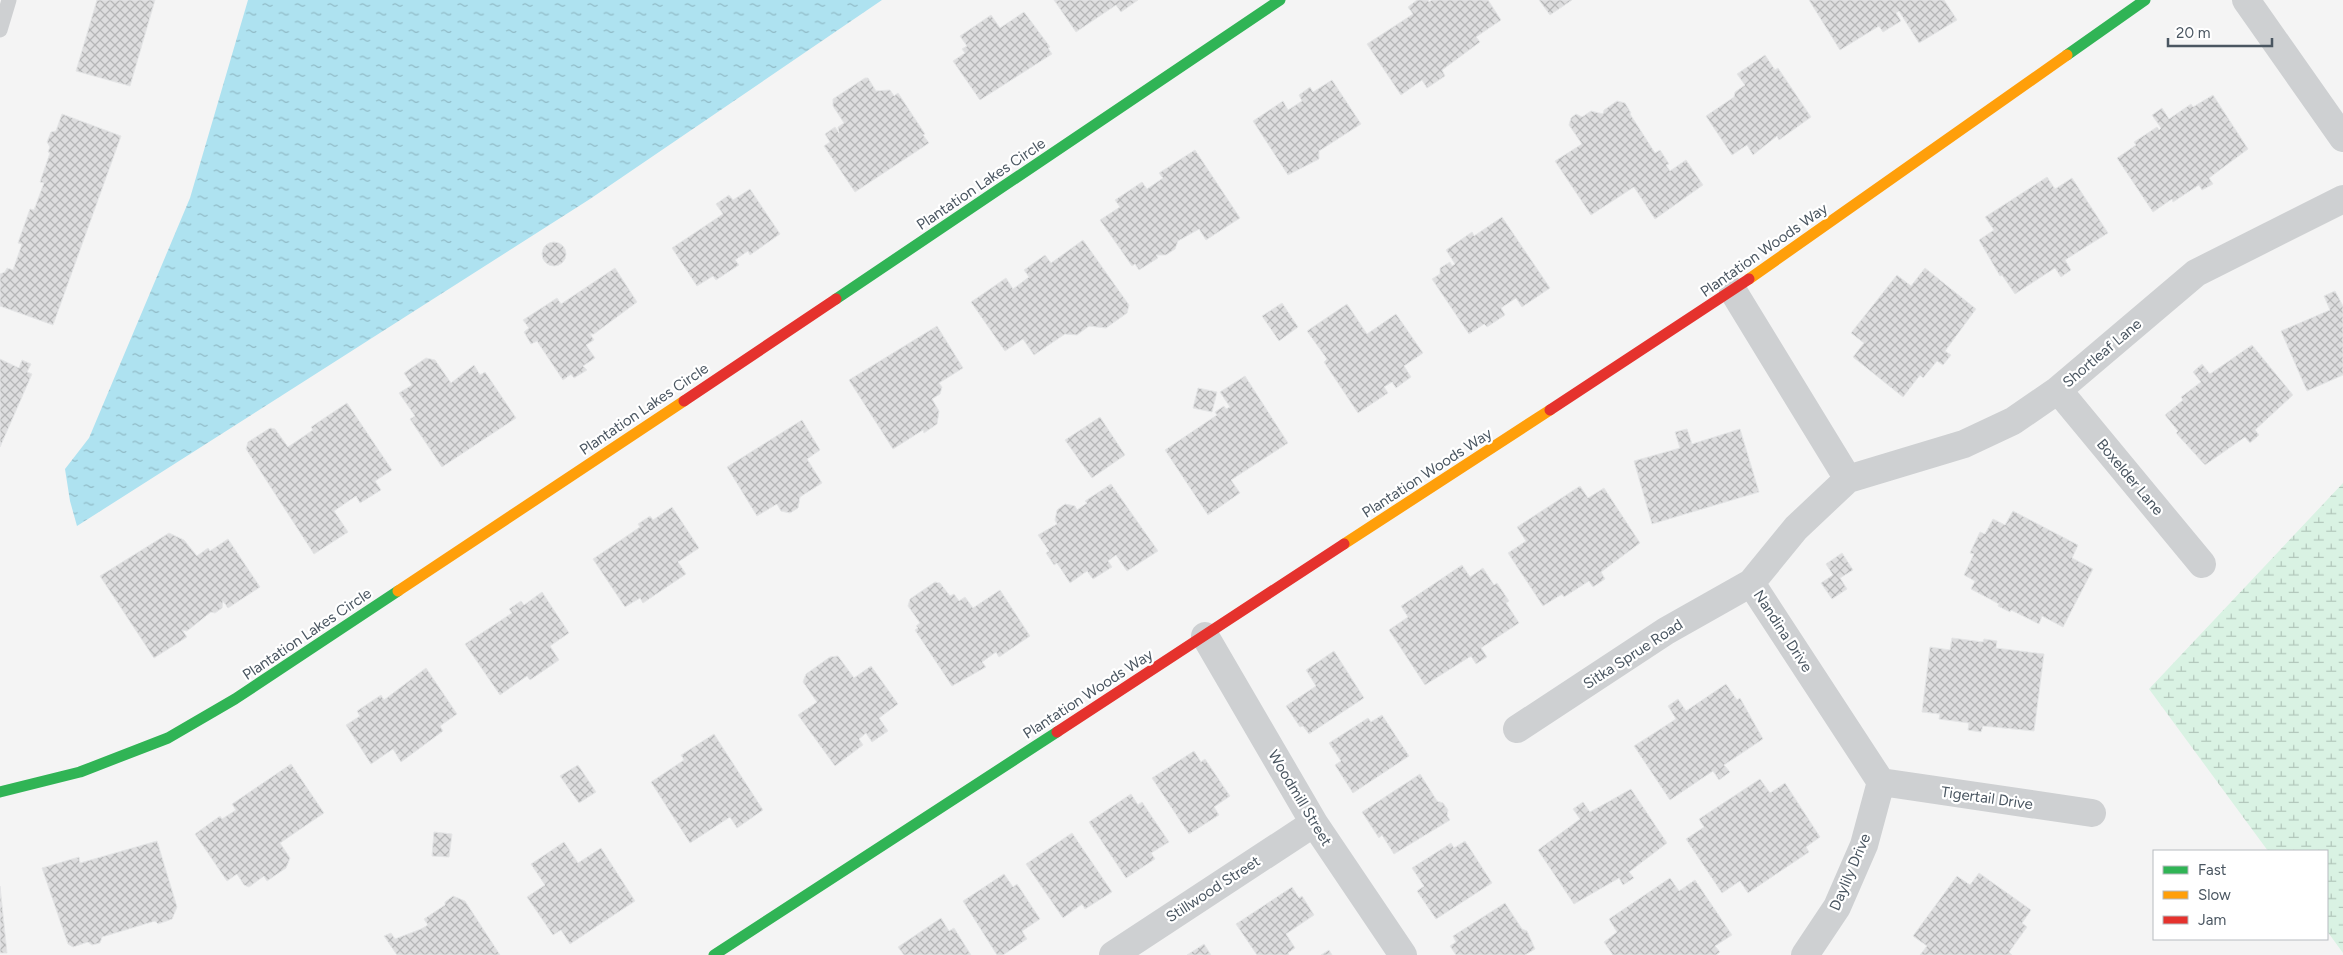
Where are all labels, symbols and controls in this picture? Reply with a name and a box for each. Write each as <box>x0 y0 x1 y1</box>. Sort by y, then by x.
scale bar <box>2168 15 2272 47</box>
text: 20 m <box>2176 24 2210 42</box>
street label: Plantation Lakes Circle <box>913 134 1049 234</box>
street label: Plantation Woods Way <box>1697 199 1831 301</box>
street label: Shortleaf Lane <box>2059 315 2145 391</box>
street label: Plantation Lakes Circle <box>576 359 712 459</box>
street label: Plantation Woods Way <box>1359 424 1495 522</box>
street label: Boxelder Lane <box>2093 435 2167 519</box>
street label: Plantation Lakes Circle <box>239 584 375 684</box>
street label: Nandina Drive <box>1750 587 1816 675</box>
street label: Sitka Sprue Road <box>1580 615 1686 693</box>
street label: Plantation Woods Way <box>1020 645 1156 743</box>
street label: Woodmill Street <box>1264 747 1336 849</box>
street label: Tigertail Drive <box>1940 783 2034 813</box>
street label: Daylily Drive <box>1826 831 1874 913</box>
legend <box>2153 850 2328 940</box>
street label: Stillwood Street <box>1163 852 1264 926</box>
text: Fast <box>2198 861 2227 879</box>
text: Slow <box>2198 886 2231 904</box>
text: Jam <box>2198 911 2226 929</box>

